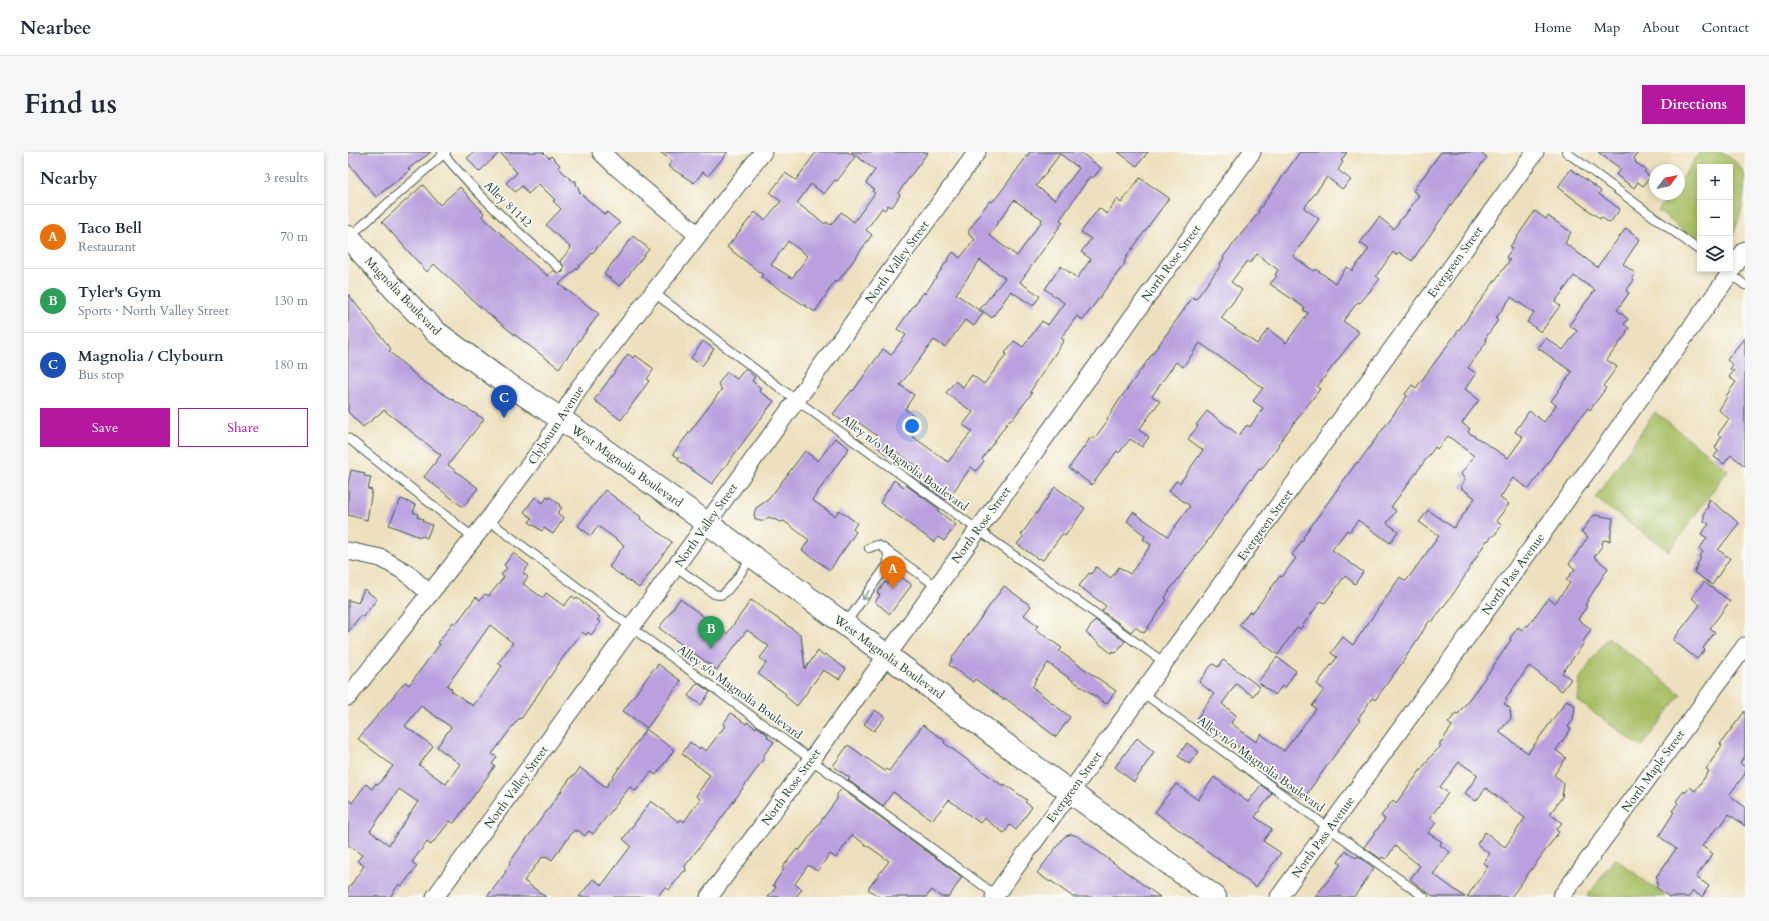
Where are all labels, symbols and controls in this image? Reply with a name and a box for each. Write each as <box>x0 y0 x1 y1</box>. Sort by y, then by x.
text: Nearbee <box>20 15 91 41</box>
text: Home <box>1534 18 1572 37</box>
text: Map <box>1594 18 1620 37</box>
text: About <box>1642 18 1679 37</box>
text: Contact <box>1701 18 1749 37</box>
text: Find us <box>24 85 117 123</box>
button: Directions <box>1642 85 1745 124</box>
north arrow <box>1649 164 1685 200</box>
map controls <box>1697 164 1733 272</box>
button: + <box>1697 164 1733 200</box>
text: Nearby <box>40 167 97 190</box>
text: 3 results <box>264 169 308 187</box>
street label: Alley 81142 <box>481 177 535 231</box>
button: − <box>1697 200 1733 236</box>
street label: North Valley Street <box>862 217 933 307</box>
text: Taco Bell <box>78 218 142 238</box>
street label: North Rose Street <box>1138 221 1204 305</box>
street label: Evergreen Street <box>1424 223 1486 301</box>
text: A <box>48 228 58 246</box>
text: 70 m <box>280 228 308 246</box>
button: layers <box>1697 236 1733 272</box>
text: Restaurant <box>78 238 136 256</box>
street label: Magnolia Boulevard <box>361 253 445 339</box>
text: Tyler's Gym <box>78 282 161 302</box>
text: B <box>48 292 58 310</box>
text: 130 m <box>274 292 308 310</box>
text: Sports · North Valley Street <box>78 302 229 320</box>
text: Magnolia / Clybourn <box>78 346 224 366</box>
text: C <box>48 356 58 374</box>
text: 180 m <box>274 356 308 374</box>
text: Bus stop <box>78 366 124 384</box>
street label: Clybourn Avenue <box>524 382 588 468</box>
pin: C <box>491 385 517 418</box>
button: Save <box>40 408 170 447</box>
button: Share <box>178 408 308 447</box>
street label: Alley n/o Magnolia Boulevard <box>838 412 972 515</box>
your location <box>902 416 922 436</box>
street label: West Magnolia Boulevard <box>567 421 686 511</box>
street label: North Valley Street <box>671 480 741 570</box>
street label: North Rose Street <box>948 483 1014 567</box>
street label: Evergreen Street <box>1234 486 1296 564</box>
street label: North Pass Avenue <box>1478 530 1548 618</box>
pin: A <box>880 556 906 589</box>
one-way arrow <box>862 590 870 601</box>
street label: West Magnolia Boulevard <box>830 611 948 703</box>
pin: B <box>698 616 724 649</box>
street label: Alley s/o Magnolia Boulevard <box>674 641 806 743</box>
street label: Alley n/o Magnolia Boulevard <box>1194 713 1328 816</box>
street label: North Maple Street <box>1618 726 1688 815</box>
street label: North Valley Street <box>481 742 552 832</box>
street label: North Rose Street <box>758 745 824 829</box>
street label: Evergreen Street <box>1043 748 1105 826</box>
street label: North Pass Avenue <box>1288 793 1358 881</box>

